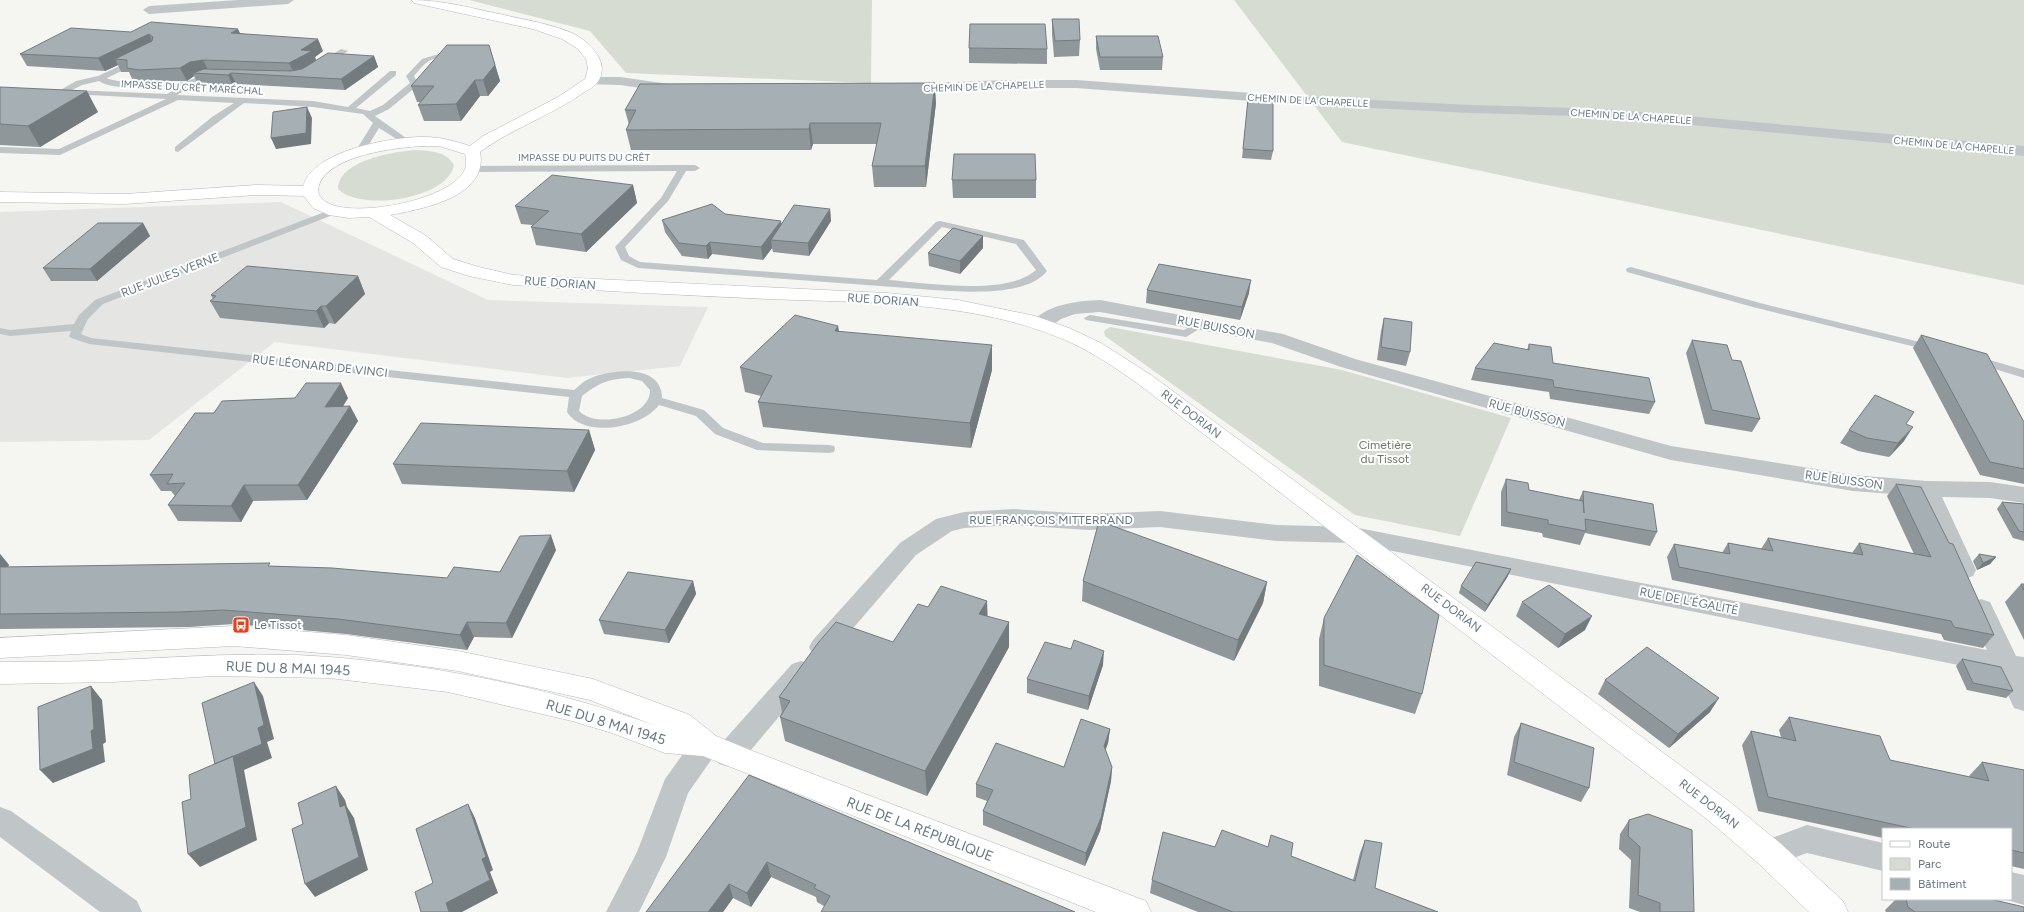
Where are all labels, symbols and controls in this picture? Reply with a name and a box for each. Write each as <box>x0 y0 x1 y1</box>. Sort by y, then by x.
street label: IMPASSE DU CRÊT MARÉCHAL <box>121 77 264 98</box>
street label: CHEMIN DE LA CHAPELLE <box>923 78 1045 95</box>
street label: CHEMIN DE LA CHAPELLE <box>1247 91 1369 110</box>
street label: CHEMIN DE LA CHAPELLE <box>1570 106 1692 127</box>
street label: CHEMIN DE LA CHAPELLE <box>1893 134 2015 157</box>
street label: IMPASSE DU PUITS DU CRÊT <box>518 151 650 164</box>
street label: RUE JULES VERNE <box>119 250 221 300</box>
street label: RUE DORIAN <box>524 274 596 292</box>
street label: RUE DORIAN <box>847 291 919 309</box>
street label: RUE BUISSON <box>1176 313 1256 341</box>
street label: RUE LÉONARD DE VINCI <box>252 352 388 380</box>
street label: RUE DORIAN <box>1158 387 1224 441</box>
street label: RUE BUISSON <box>1487 396 1567 430</box>
park label: Cimetière du Tissot <box>1359 438 1412 466</box>
street label: RUE BUISSON <box>1804 468 1884 492</box>
street label: RUE FRANÇOIS MITTERRAND <box>969 513 1133 527</box>
street label: RUE DORIAN <box>1418 581 1484 635</box>
street label: RUE DE L'ÉGALITÉ <box>1638 585 1740 617</box>
bus stop icon: Le Tissot <box>231 615 251 635</box>
place label: Le Tissot <box>254 618 302 632</box>
street label: RUE DU 8 MAI 1945 <box>225 658 350 679</box>
street label: RUE DU 8 MAI 1945 <box>544 696 668 749</box>
street label: RUE DORIAN <box>1676 776 1742 832</box>
street label: RUE DE LA RÉPUBLIQUE <box>844 794 996 865</box>
legend <box>1882 828 2012 900</box>
text: Route <box>1918 837 1951 851</box>
text: Parc <box>1918 857 1942 871</box>
text: Bâtiment <box>1918 877 1967 891</box>

